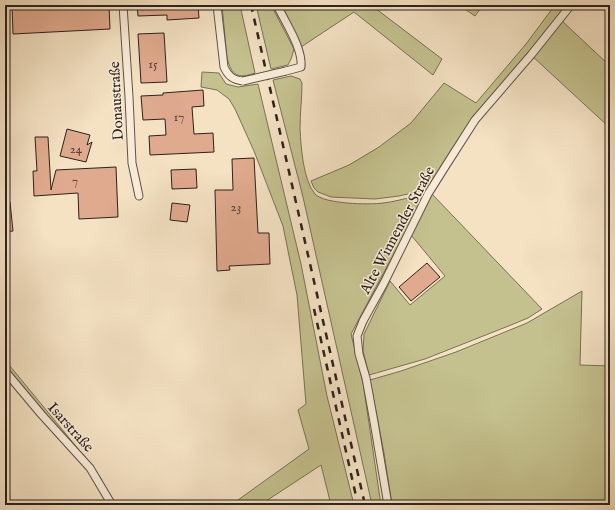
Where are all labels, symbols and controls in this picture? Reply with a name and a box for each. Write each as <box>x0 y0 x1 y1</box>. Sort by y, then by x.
house number: 15 <box>148 56 158 73</box>
street label: Donaustraße <box>105 61 128 141</box>
house number: 17 <box>174 109 184 126</box>
house number: 24 <box>70 141 83 158</box>
street label: Alte Winnender Straße <box>355 163 439 298</box>
house number: 7 <box>72 173 78 190</box>
house number: 23 <box>231 199 242 216</box>
street label: Isarstraße <box>43 398 98 456</box>

